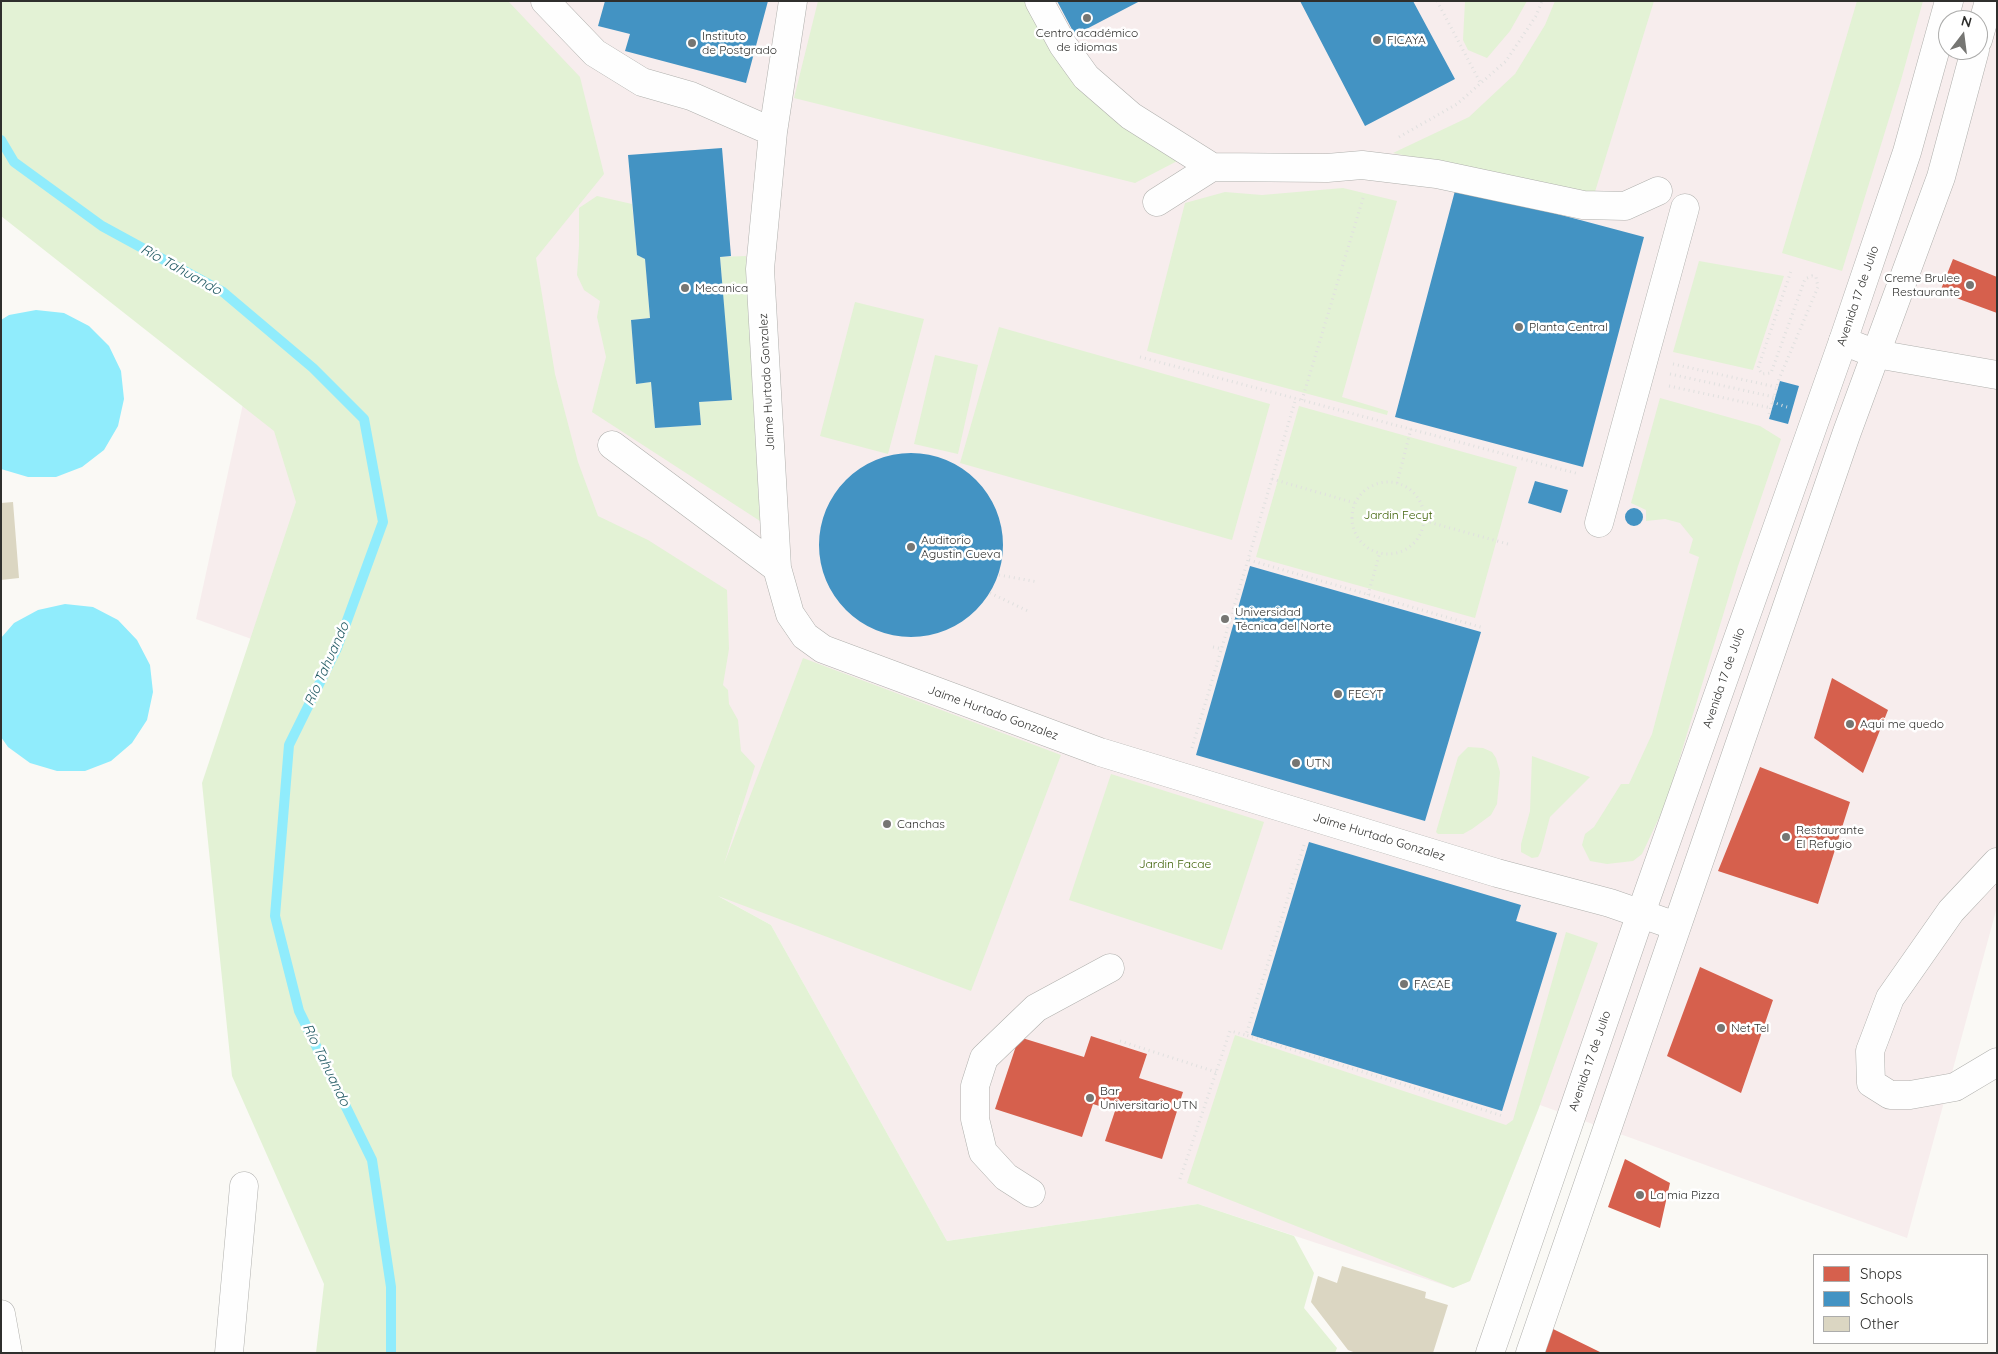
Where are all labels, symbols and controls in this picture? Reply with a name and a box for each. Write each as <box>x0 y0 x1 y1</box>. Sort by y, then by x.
north arrow <box>1938 10 1988 60</box>
text: N <box>1959 11 1974 32</box>
marker: Centro académico de idiomas <box>1081 12 1093 24</box>
place label: Centro académico de idiomas <box>1036 26 1138 54</box>
place label: Instituto de Postgrado <box>702 29 777 57</box>
place label: FICAYA <box>1387 33 1426 47</box>
marker: FICAYA <box>1371 34 1383 46</box>
marker: Instituto de Postgrado <box>686 37 698 49</box>
water label: Río Tahuando <box>138 241 224 299</box>
street label: Avenida 17 de Julio <box>1834 244 1882 348</box>
place label: Creme Brulee Restaurante <box>1885 271 1960 299</box>
marker: Creme Brulee Restaurante <box>1964 279 1976 291</box>
place label: Mecanica <box>695 281 748 295</box>
marker: Mecanica <box>679 282 691 294</box>
street label: Jaime Hurtado Gonzalez <box>756 313 778 451</box>
place label: Planta Central <box>1529 320 1608 334</box>
marker: Planta Central <box>1513 321 1525 333</box>
park label: Jardin Fecyt <box>1363 508 1433 522</box>
place label: Auditorio Agustin Cueva <box>921 533 1000 561</box>
marker: Auditorio Agustin Cueva <box>905 541 917 553</box>
place label: Universidad Técnica del Norte <box>1235 605 1332 633</box>
marker: Universidad Técnica del Norte <box>1219 613 1231 625</box>
water label: Río Tahuando <box>301 620 353 708</box>
street label: Avenida 17 de Julio <box>1700 626 1748 730</box>
street label: Jaime Hurtado Gonzalez <box>926 683 1060 743</box>
place label: FECYT <box>1348 687 1384 701</box>
marker: FECYT <box>1332 688 1344 700</box>
place label: Aqui me quedo <box>1860 717 1944 731</box>
marker: Aqui me quedo <box>1844 718 1856 730</box>
place label: UTN <box>1306 756 1331 770</box>
marker: UTN <box>1290 757 1302 769</box>
street label: Jaime Hurtado Gonzalez <box>1311 810 1447 864</box>
place label: Canchas <box>897 817 945 831</box>
marker: Canchas <box>881 818 893 830</box>
place label: Restaurante El Refugio <box>1796 823 1864 851</box>
marker: Restaurante El Refugio <box>1780 831 1792 843</box>
park label: Jardin Facae <box>1139 857 1211 871</box>
place label: FACAE <box>1414 977 1451 991</box>
marker: FACAE <box>1398 978 1410 990</box>
street label: Avenida 17 de Julio <box>1566 1009 1614 1113</box>
water label: Río Tahuando <box>299 1021 353 1109</box>
place label: Net Tel <box>1731 1021 1769 1035</box>
marker: Net Tel <box>1715 1022 1727 1034</box>
place label: Bar Universitario UTN <box>1100 1084 1198 1112</box>
marker: Bar Universitario UTN <box>1084 1092 1096 1104</box>
place label: La mia Pizza <box>1650 1188 1719 1202</box>
marker: La mia Pizza <box>1634 1189 1646 1201</box>
legend <box>1813 1254 1988 1344</box>
text: Shops <box>1860 1264 1902 1283</box>
text: Schools <box>1860 1289 1913 1308</box>
text: Other <box>1860 1314 1899 1333</box>

